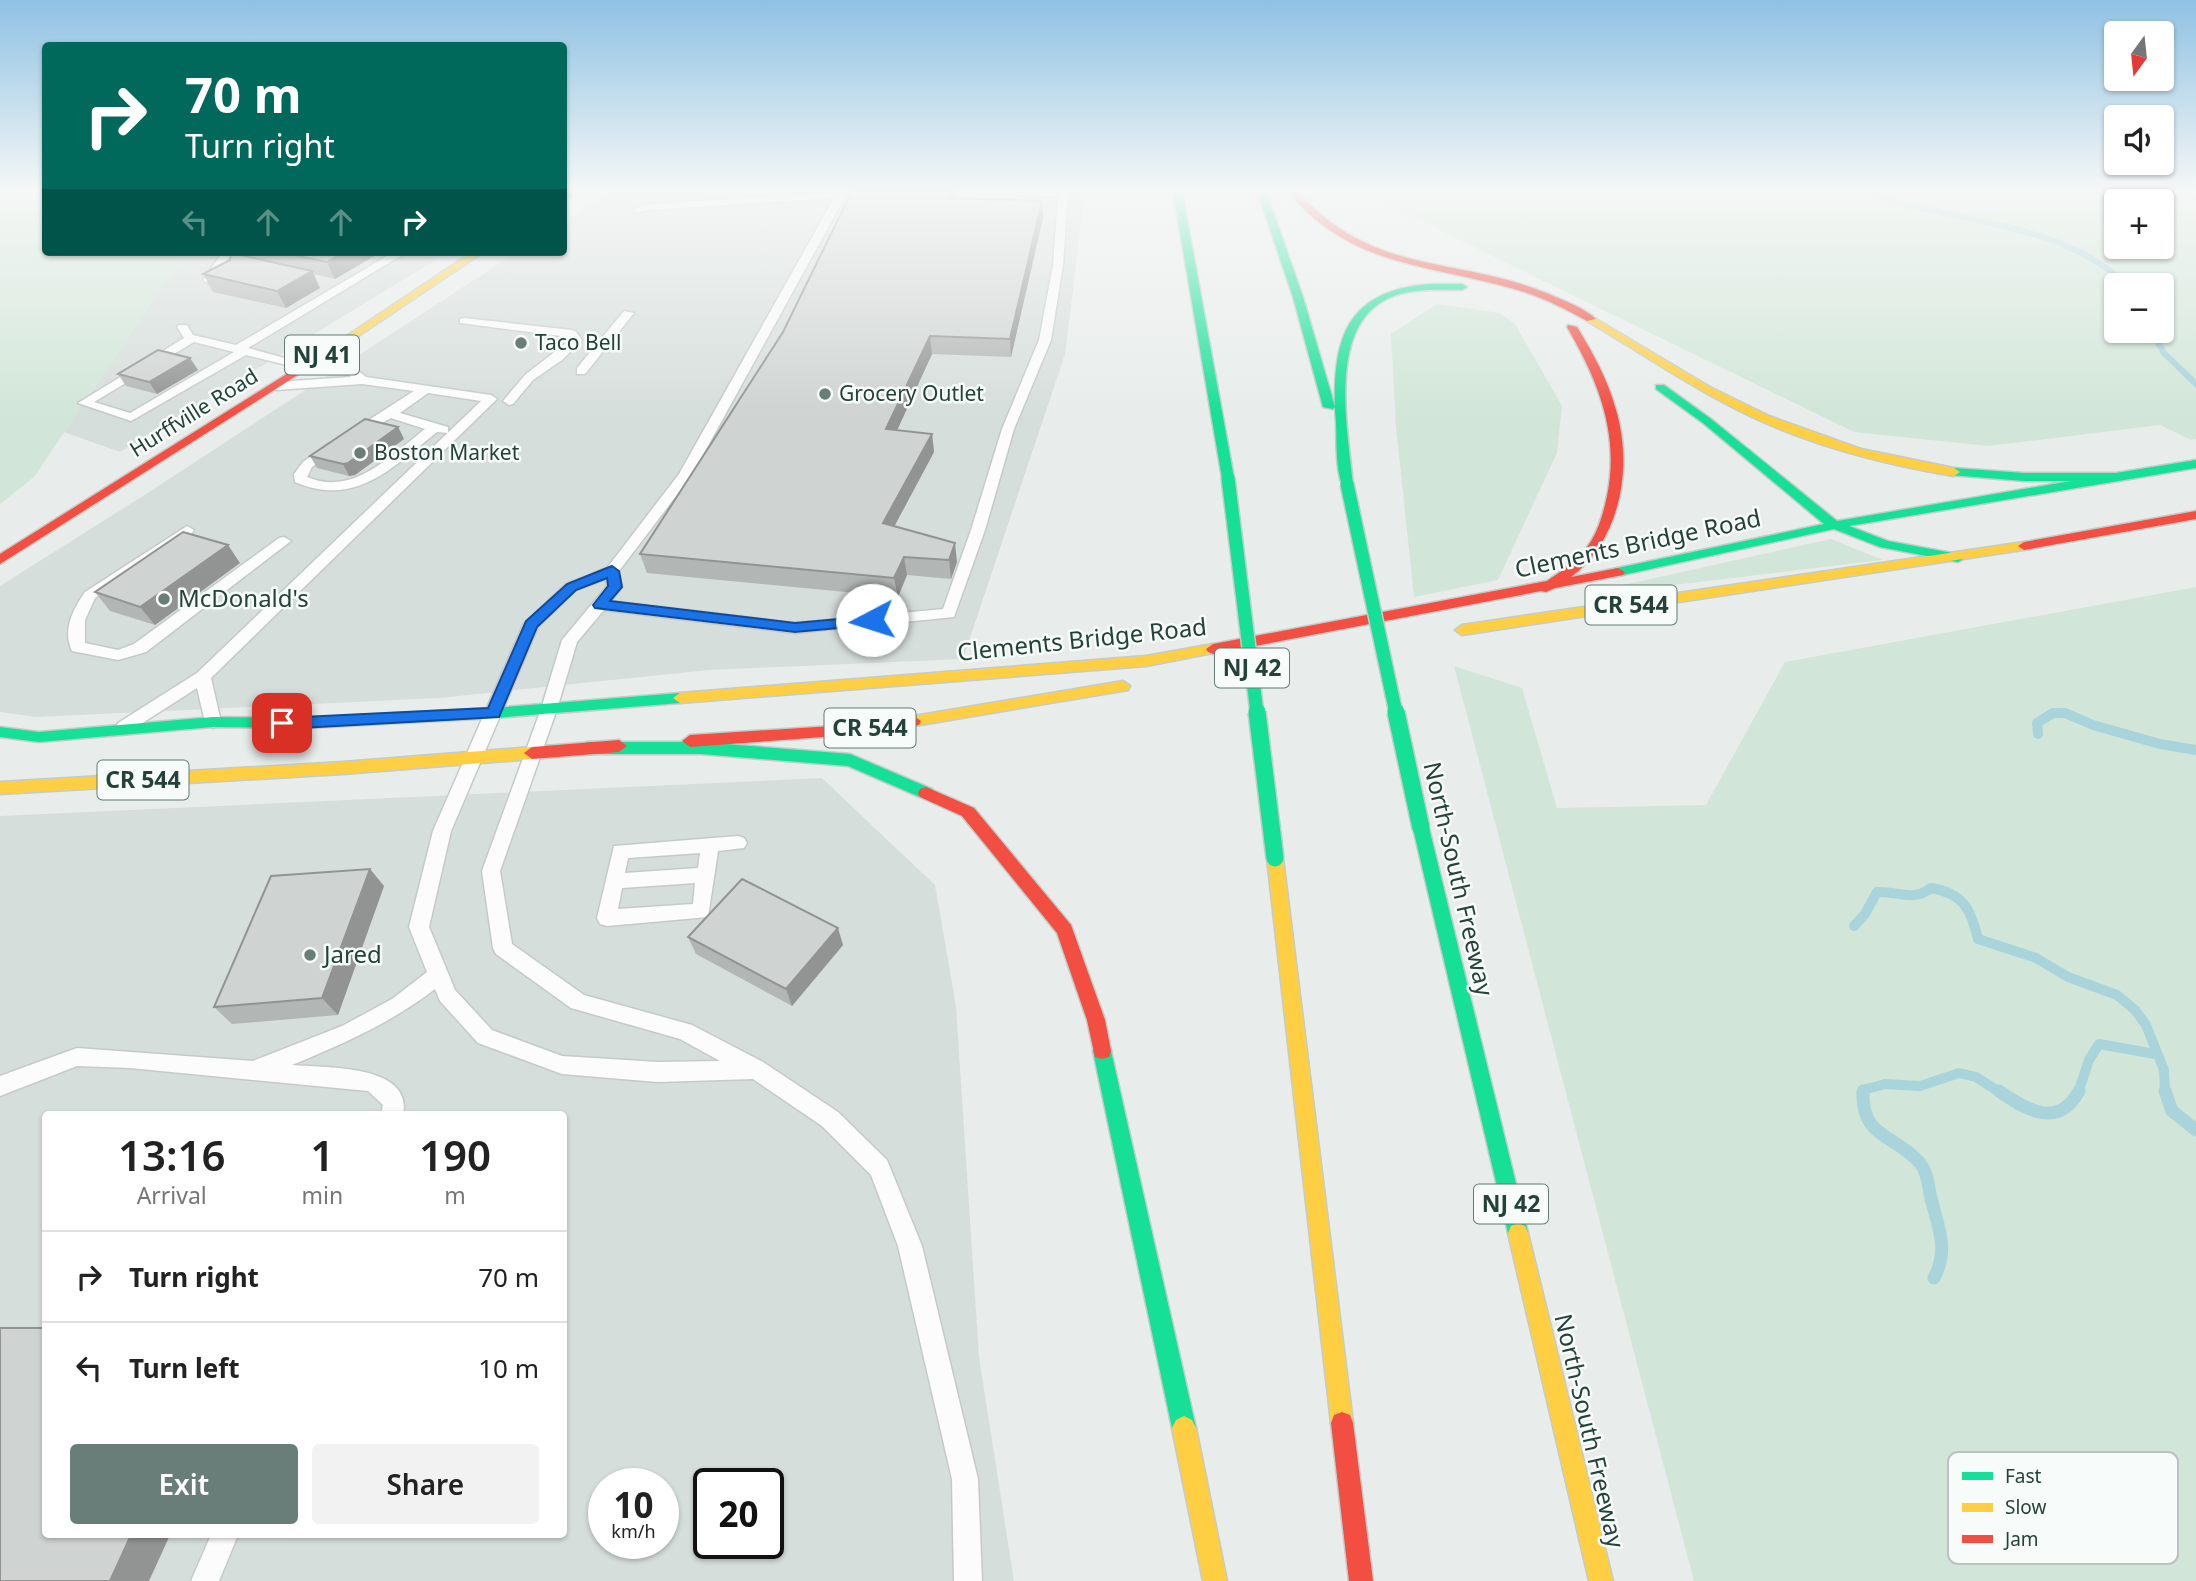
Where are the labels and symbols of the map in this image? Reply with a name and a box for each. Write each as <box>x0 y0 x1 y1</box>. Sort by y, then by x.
north arrow <box>2104 21 2174 91</box>
place label: Taco Bell <box>535 328 621 356</box>
marker: Taco Bell <box>513 335 529 351</box>
road number: NJ 41 <box>285 336 359 374</box>
street label: Hurffville Road <box>124 361 263 463</box>
place label: Grocery Outlet <box>839 379 984 407</box>
marker: Grocery Outlet <box>817 386 833 402</box>
place label: Boston Market <box>374 438 520 466</box>
marker: Boston Market <box>352 445 368 461</box>
street label: Clements Bridge Road <box>1512 500 1764 585</box>
place label: McDonald's <box>178 581 309 614</box>
position arrow <box>835 583 909 657</box>
road number: CR 544 <box>1586 586 1676 624</box>
marker: McDonald's <box>156 591 172 607</box>
street label: Clements Bridge Road <box>955 609 1208 668</box>
road number: NJ 42 <box>1215 648 1289 688</box>
pin <box>252 693 312 753</box>
road number: CR 544 <box>824 708 916 748</box>
street label: North-South Freeway <box>1416 758 1503 1000</box>
road number: CR 544 <box>97 760 188 800</box>
place label: Jared <box>322 937 382 970</box>
marker: Jared <box>302 947 318 963</box>
road number: NJ 42 <box>1474 1184 1548 1224</box>
street label: North-South Freeway <box>1547 1310 1634 1552</box>
legend <box>1948 1452 2178 1564</box>
text: Fast <box>2005 1463 2042 1489</box>
speed limit sign: 20 <box>693 1468 784 1559</box>
text: Slow <box>2005 1494 2046 1520</box>
text: Jam <box>2003 1526 2039 1552</box>

